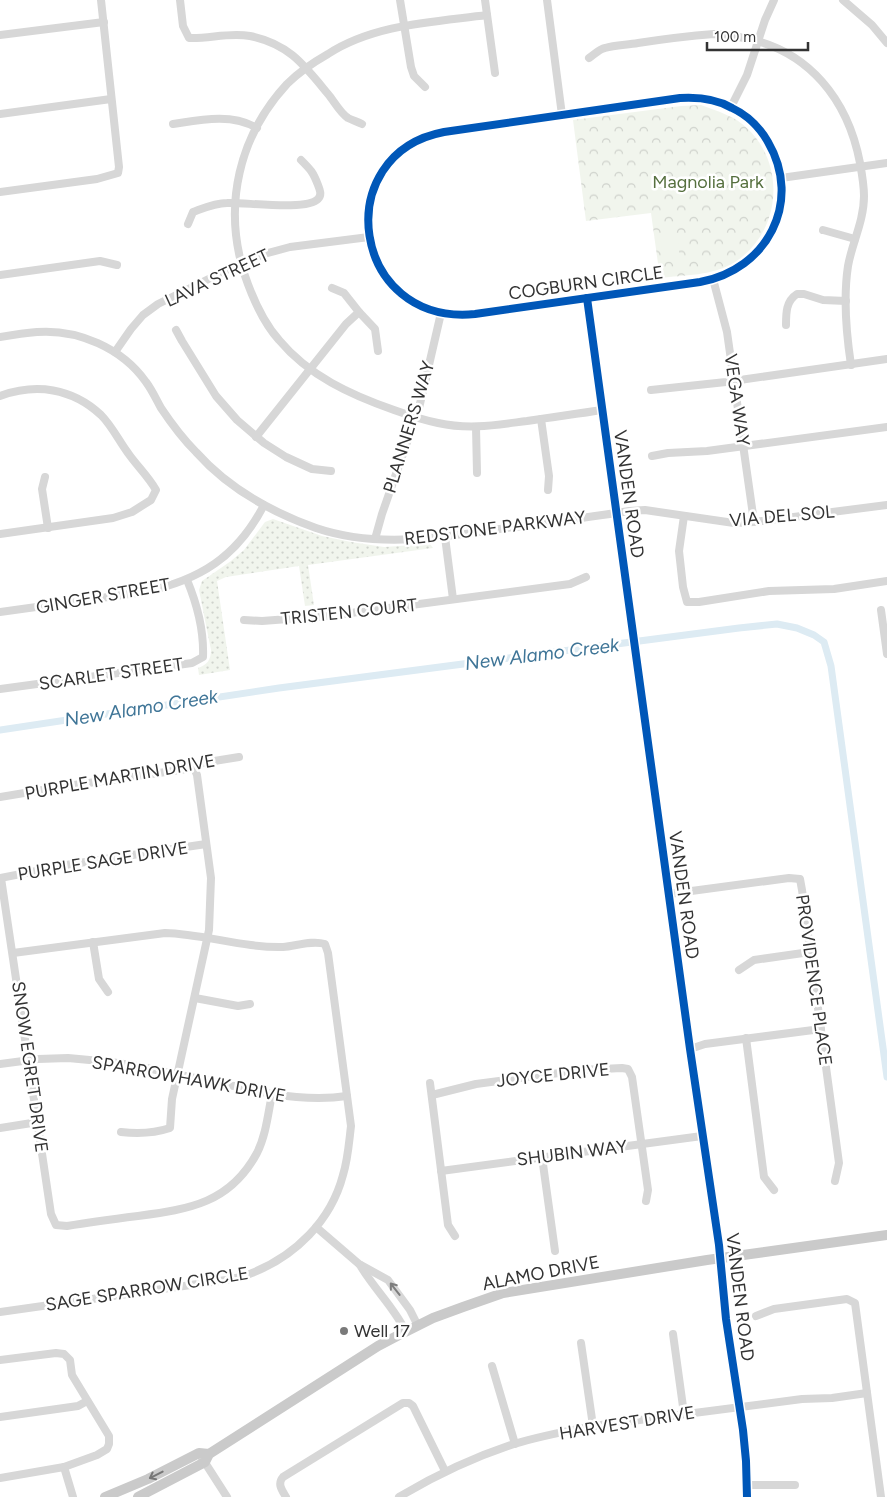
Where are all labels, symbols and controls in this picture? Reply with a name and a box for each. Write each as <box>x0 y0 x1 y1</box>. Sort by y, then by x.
scale bar <box>707 20 808 52</box>
text: 100 m <box>714 28 756 46</box>
park label: Magnolia Park <box>652 171 764 193</box>
street label: LAVA STREET <box>161 244 273 312</box>
street label: COGBURN CIRCLE <box>507 261 665 305</box>
street label: VEGA WAY <box>720 352 754 448</box>
street label: PLANNERS WAY <box>378 358 440 496</box>
street label: VANDEN ROAD <box>609 429 649 559</box>
street label: VIA DEL SOL <box>729 500 836 532</box>
street label: REDSTONE PARKWAY <box>403 506 587 550</box>
street label: GINGER STREET <box>34 573 172 619</box>
street label: TRISTEN COURT <box>280 594 418 630</box>
water label: New Alamo Creek <box>464 633 621 675</box>
street label: SCARLET STREET <box>37 653 185 695</box>
water label: New Alamo Creek <box>63 684 220 731</box>
street label: PURPLE MARTIN DRIVE <box>23 749 217 805</box>
street label: VANDEN ROAD <box>664 830 704 960</box>
street label: PURPLE SAGE DRIVE <box>16 837 190 885</box>
street label: PROVIDENCE PLACE <box>791 893 837 1067</box>
street label: SNOW EGRET DRIVE <box>7 980 53 1154</box>
street label: SPARROWHAWK DRIVE <box>90 1051 288 1107</box>
street label: JOYCE DRIVE <box>495 1058 611 1092</box>
street label: SHUBIN WAY <box>516 1135 629 1171</box>
street label: VANDEN ROAD <box>721 1232 759 1362</box>
street label: ALAMO DRIVE <box>480 1251 602 1295</box>
street label: SAGE SPARROW CIRCLE <box>44 1262 250 1316</box>
one-way arrow <box>389 1283 400 1296</box>
place label: Well 17 <box>354 1320 410 1342</box>
marker: Well 17 <box>338 1325 350 1337</box>
street label: HARVEST DRIVE <box>558 1401 696 1445</box>
one-way arrow <box>148 1470 163 1480</box>

